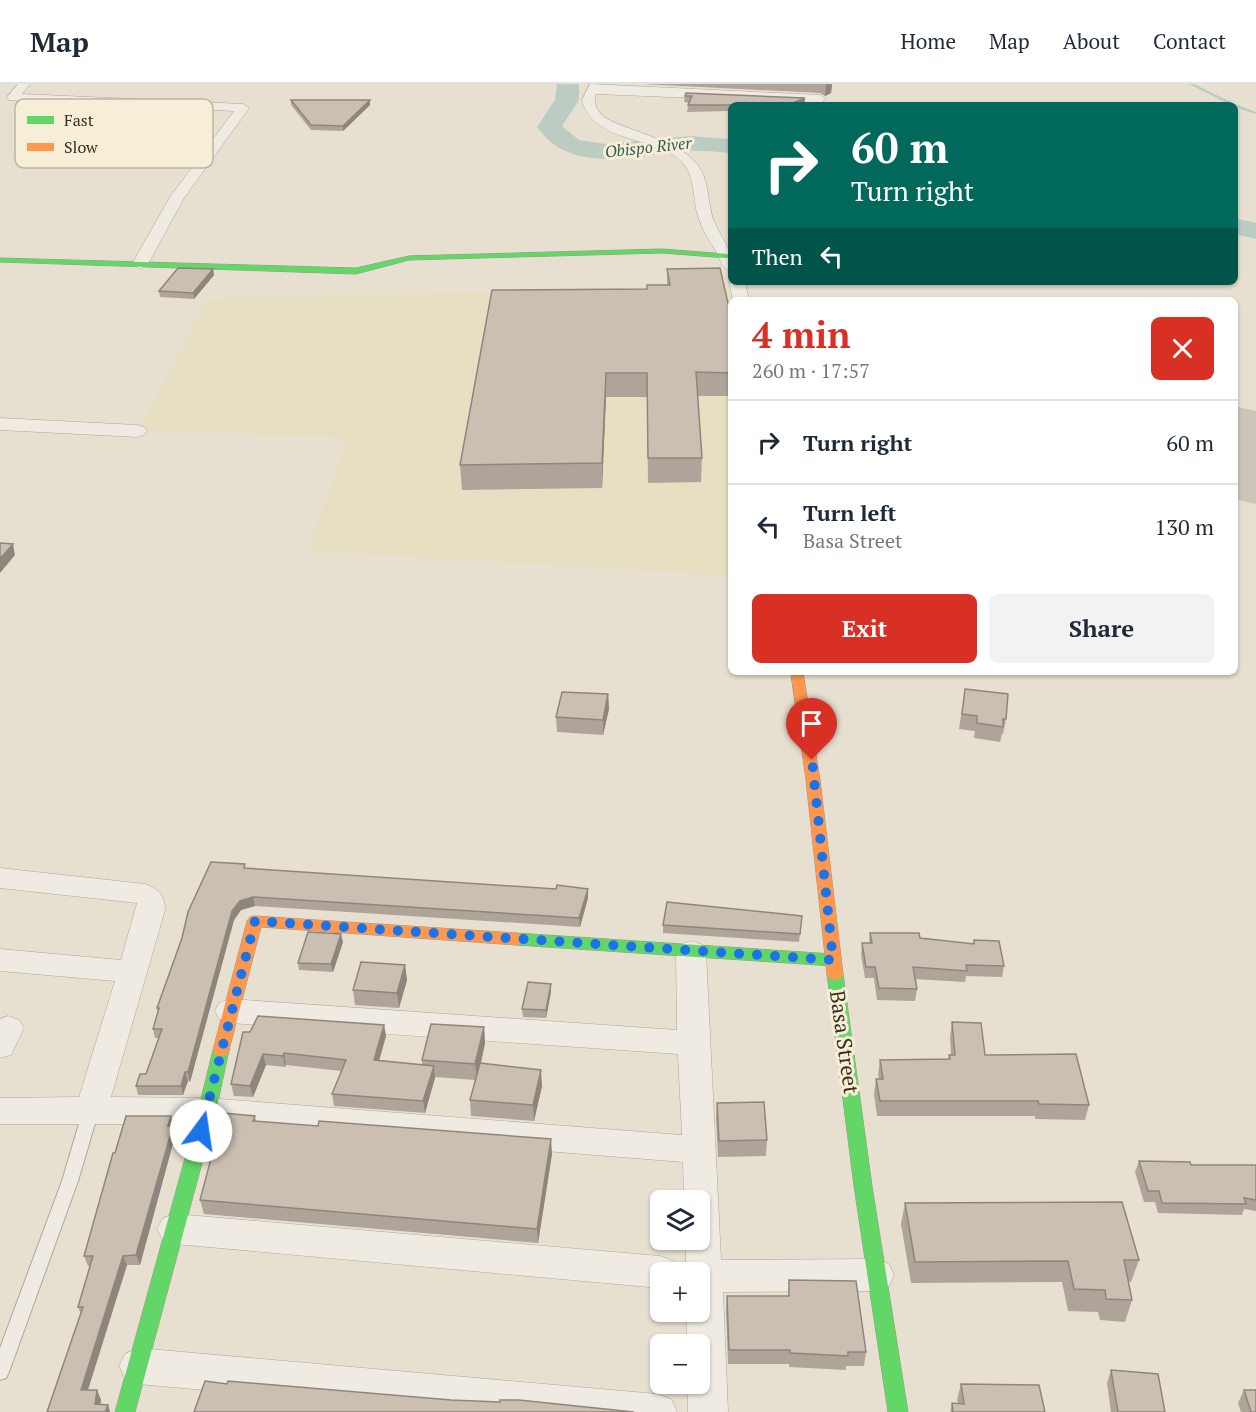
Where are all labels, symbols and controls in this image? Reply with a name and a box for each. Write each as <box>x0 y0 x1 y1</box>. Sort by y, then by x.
text: Map <box>30 23 89 60</box>
text: Home <box>900 27 956 55</box>
text: Map <box>989 27 1030 55</box>
text: About <box>1063 27 1120 55</box>
text: Contact <box>1153 27 1226 55</box>
legend <box>15 99 213 168</box>
text: Fast <box>64 109 94 131</box>
text: 60 m <box>851 119 949 175</box>
icon: right <box>752 126 830 204</box>
water label: Obispo River <box>604 131 693 162</box>
text: Slow <box>64 136 98 158</box>
text: Turn right <box>851 173 974 209</box>
icon: left <box>815 240 848 273</box>
text: Then <box>752 242 803 271</box>
text: 4 min <box>752 311 850 358</box>
button: close <box>1151 317 1214 380</box>
text: 260 m · 17:57 <box>752 357 870 384</box>
icon: right <box>752 426 785 459</box>
text: Turn right <box>803 428 912 457</box>
text: 60 m <box>1166 428 1214 457</box>
text: Turn left <box>803 498 896 527</box>
icon: left <box>752 510 785 543</box>
text: 130 m <box>1154 512 1214 541</box>
text: Basa Street <box>803 527 902 554</box>
button: Exit <box>752 594 977 663</box>
button: Share <box>989 594 1214 663</box>
pin <box>786 698 837 760</box>
icon: arrive <box>795 707 828 740</box>
street label: Basa Street <box>824 988 866 1096</box>
position arrow <box>169 1099 233 1163</box>
map controls <box>650 1190 710 1394</box>
button: layers <box>650 1190 710 1250</box>
button: + <box>650 1262 710 1322</box>
button: − <box>650 1334 710 1394</box>

